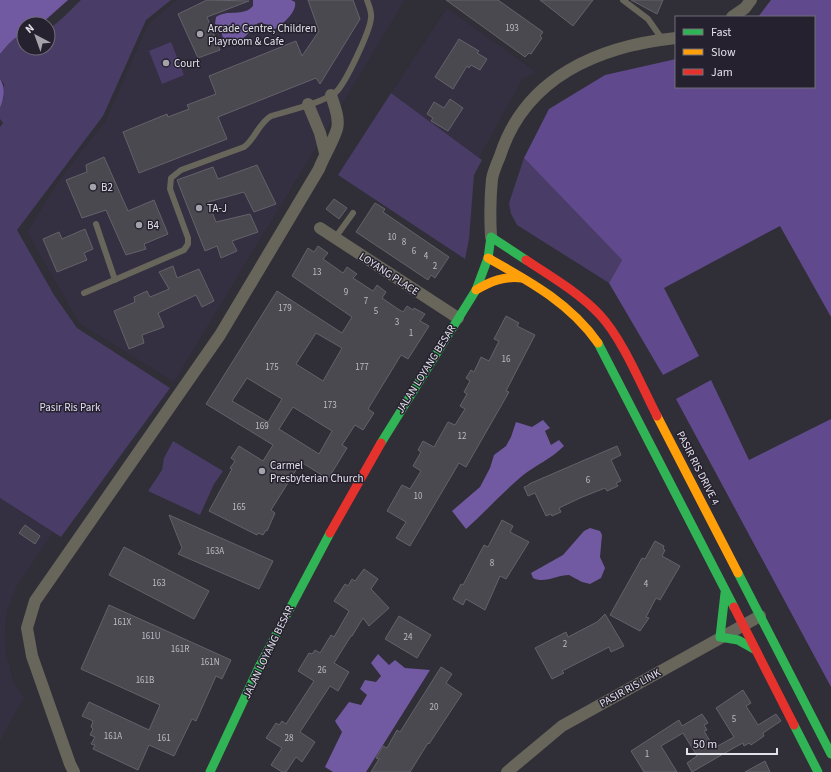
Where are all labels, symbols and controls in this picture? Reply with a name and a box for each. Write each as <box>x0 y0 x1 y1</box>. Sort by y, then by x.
north arrow <box>16 16 56 56</box>
legend <box>675 16 815 88</box>
text: N <box>22 21 37 37</box>
place label: Arcade Centre, Children Playroom & Cafe <box>208 21 317 49</box>
house number: 193 <box>505 22 519 35</box>
text: Fast <box>711 24 731 41</box>
marker: Arcade Centre, Children Playroom & Cafe <box>195 29 205 39</box>
text: Slow <box>711 44 736 61</box>
place label: Court <box>174 56 200 71</box>
marker: Court <box>161 58 171 68</box>
text: Jam <box>711 64 733 81</box>
place label: B2 <box>101 180 113 195</box>
marker: B2 <box>88 182 98 192</box>
place label: TA-J <box>207 201 227 216</box>
marker: TA-J <box>194 203 204 213</box>
place label: B4 <box>147 218 159 233</box>
marker: B4 <box>134 220 144 230</box>
house number: 10 <box>388 231 397 244</box>
house number: 8 <box>402 236 407 249</box>
house number: 6 <box>412 245 417 258</box>
street label: LOYANG PLACE <box>356 249 422 299</box>
house number: 4 <box>424 250 429 263</box>
house number: 2 <box>433 260 438 273</box>
house number: 13 <box>313 266 322 279</box>
house number: 9 <box>344 286 349 299</box>
house number: 7 <box>364 295 369 308</box>
house number: 179 <box>278 302 292 315</box>
house number: 5 <box>374 305 379 318</box>
house number: 3 <box>395 316 400 329</box>
street label: JALAN LOYANG BESAR <box>393 322 459 416</box>
house number: 1 <box>409 327 413 340</box>
house number: 16 <box>502 353 511 366</box>
house number: 175 <box>265 361 279 374</box>
house number: 177 <box>355 361 369 374</box>
house number: 173 <box>323 399 337 412</box>
park label: Pasir Ris Park <box>40 400 101 415</box>
house number: 169 <box>255 420 269 433</box>
street label: PASIR RIS DRIVE 4 <box>673 428 723 508</box>
house number: 12 <box>458 430 467 443</box>
place label: Carmel Presbyterian Church <box>270 458 363 486</box>
marker: Carmel Presbyterian Church <box>257 466 267 476</box>
house number: 6 <box>586 474 591 487</box>
house number: 10 <box>414 490 423 503</box>
house number: 165 <box>232 501 246 514</box>
house number: 163A <box>206 545 224 558</box>
house number: 8 <box>490 557 495 570</box>
house number: 163 <box>152 577 166 590</box>
house number: 4 <box>644 578 649 591</box>
street label: JALAN LOYANG BESAR <box>239 603 297 701</box>
house number: 161X <box>113 616 131 629</box>
house number: 161U <box>141 630 161 643</box>
house number: 24 <box>404 631 413 644</box>
house number: 2 <box>563 638 568 651</box>
house number: 161R <box>171 643 189 656</box>
house number: 161N <box>200 656 220 669</box>
house number: 26 <box>318 664 327 677</box>
street label: PASIR RIS LINK <box>597 665 664 711</box>
house number: 161B <box>136 674 154 687</box>
house number: 20 <box>430 701 439 714</box>
house number: 5 <box>732 713 737 726</box>
house number: 161A <box>104 730 122 743</box>
scale bar <box>687 730 777 756</box>
house number: 161 <box>157 732 171 745</box>
house number: 28 <box>285 732 294 745</box>
text: 50 m <box>693 736 717 753</box>
house number: 1 <box>645 748 649 761</box>

